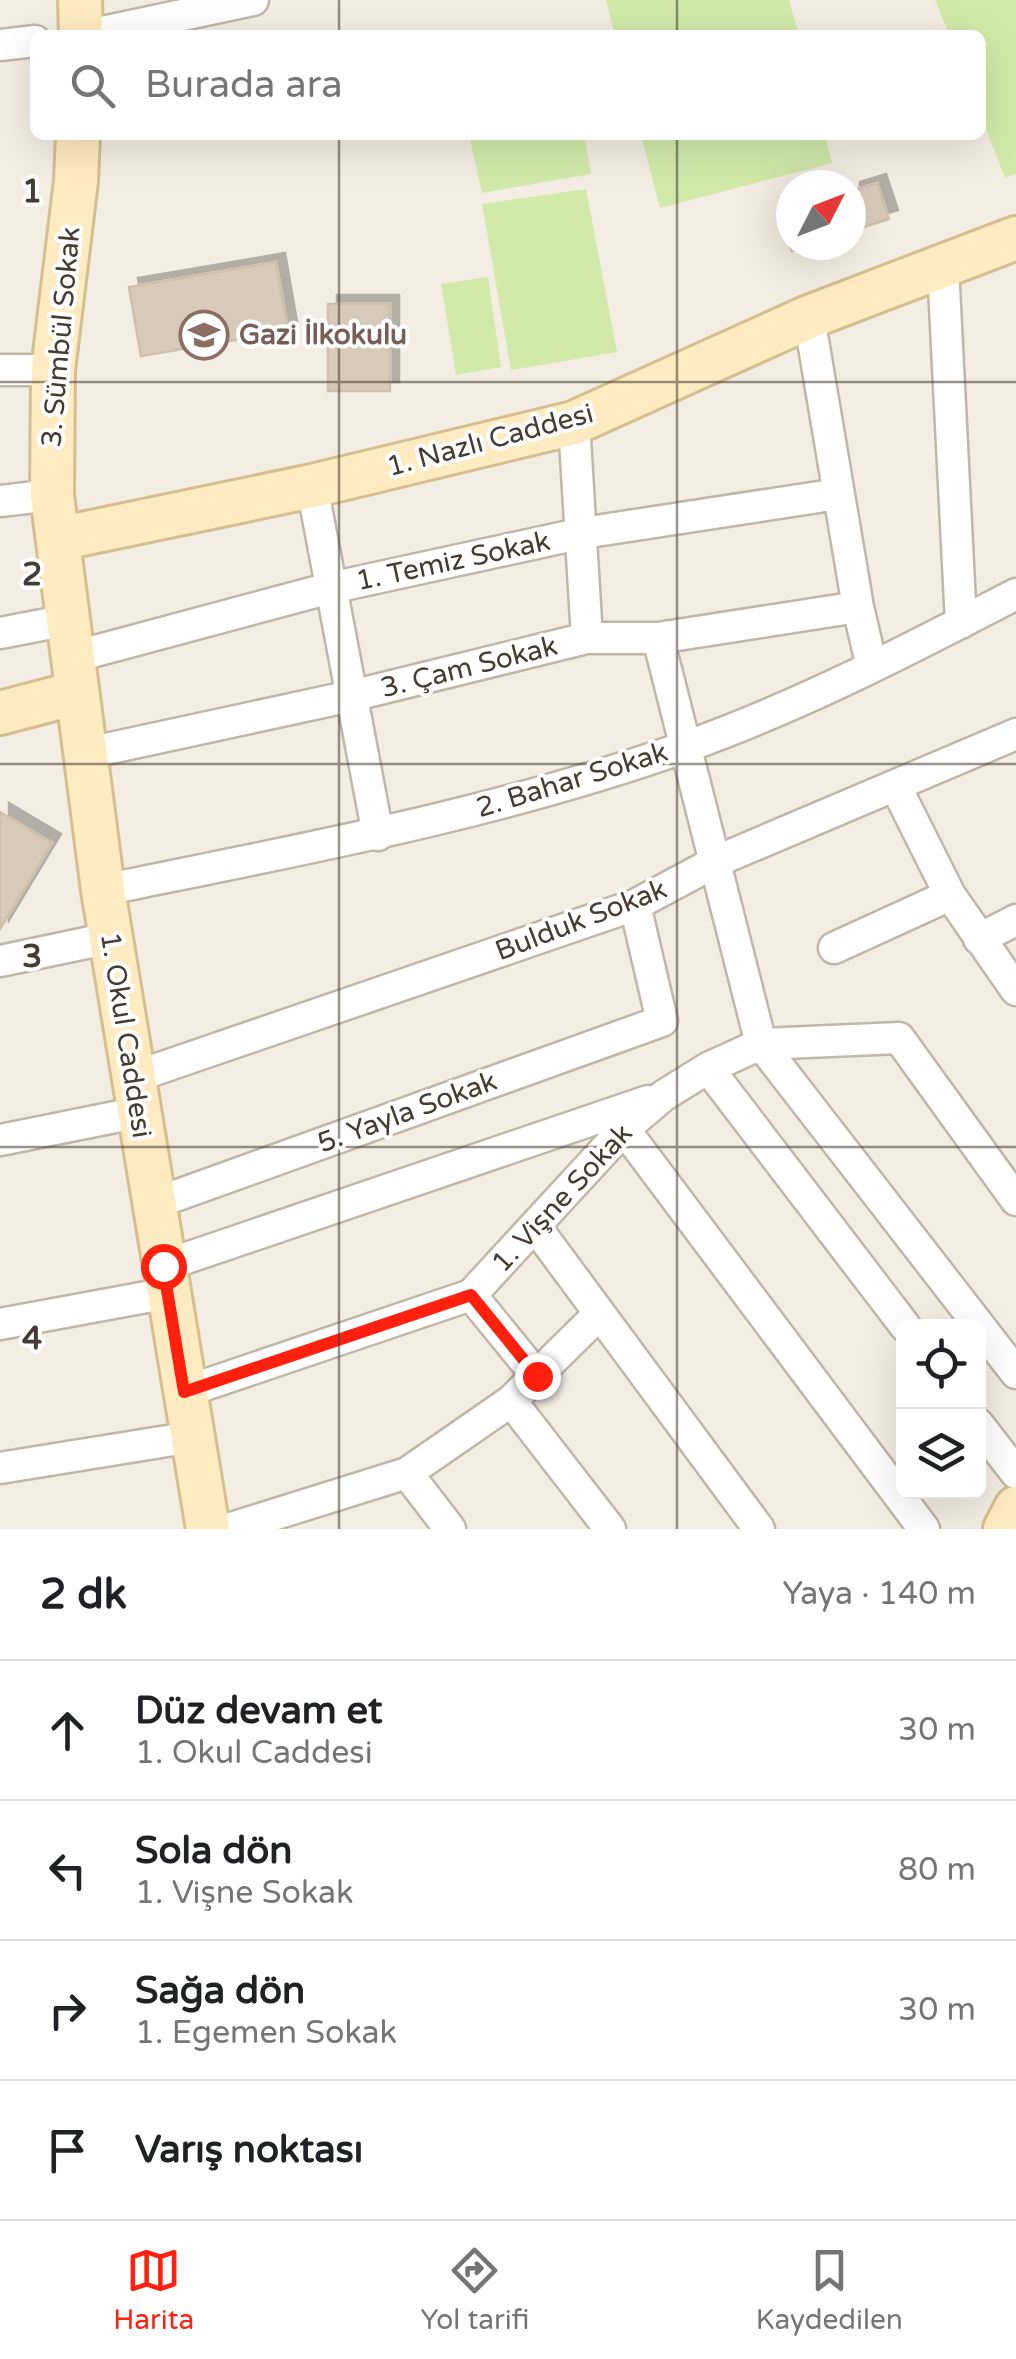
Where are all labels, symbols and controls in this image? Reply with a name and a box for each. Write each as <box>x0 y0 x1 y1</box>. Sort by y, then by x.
search box <box>30 30 986 140</box>
icon: search <box>65 58 120 113</box>
text: Burada ara <box>145 62 343 108</box>
north arrow <box>776 170 866 260</box>
text: 1 <box>22 173 42 211</box>
street label: 3. Sümbül Sokak <box>34 225 88 449</box>
school or university icon: Gazi İlkokulu <box>178 309 230 361</box>
place label: Gazi İlkokulu <box>239 318 407 352</box>
street label: 1. Nazlı Caddesi <box>383 396 597 484</box>
street label: 1. Temiz Sokak <box>353 524 553 598</box>
text: 2 <box>22 556 42 594</box>
street label: 3. Çam Sokak <box>377 629 561 705</box>
street label: 2. Bahar Sokak <box>472 735 672 825</box>
street label: Bulduk Sokak <box>491 872 671 968</box>
street label: 1. Okul Caddesi <box>93 930 159 1140</box>
text: 3 <box>22 938 42 976</box>
street label: 5. Yayla Sokak <box>313 1064 501 1160</box>
street label: 1. Vişne Sokak <box>484 1116 640 1280</box>
route start <box>141 1244 187 1290</box>
map controls <box>896 1319 986 1499</box>
button: locate <box>896 1319 986 1409</box>
text: 4 <box>22 1320 42 1358</box>
route end <box>515 1354 561 1400</box>
button: layers <box>896 1409 986 1499</box>
text: 2 dk <box>40 1569 127 1620</box>
text: Yaya · 140 m <box>783 1575 976 1613</box>
text: Düz devam et <box>135 1688 383 1734</box>
icon: ahead <box>40 1703 95 1758</box>
text: 30 m <box>898 1711 976 1749</box>
text: 1. Okul Caddesi <box>135 1734 373 1772</box>
text: Sola dön <box>135 1828 292 1874</box>
icon: left <box>40 1843 95 1898</box>
text: 80 m <box>898 1851 976 1889</box>
text: 1. Vişne Sokak <box>135 1874 354 1912</box>
text: Sağa dön <box>135 1968 305 2014</box>
icon: right <box>40 1983 95 2038</box>
text: 30 m <box>898 1991 976 2029</box>
text: 1. Egemen Sokak <box>135 2014 397 2052</box>
icon: arrive <box>40 2123 95 2178</box>
text: Varış noktası <box>135 2127 363 2173</box>
tab: Harita <box>113 2243 194 2337</box>
tab: Yol tarifi <box>420 2243 529 2337</box>
tab: Kaydedilen <box>756 2243 903 2337</box>

